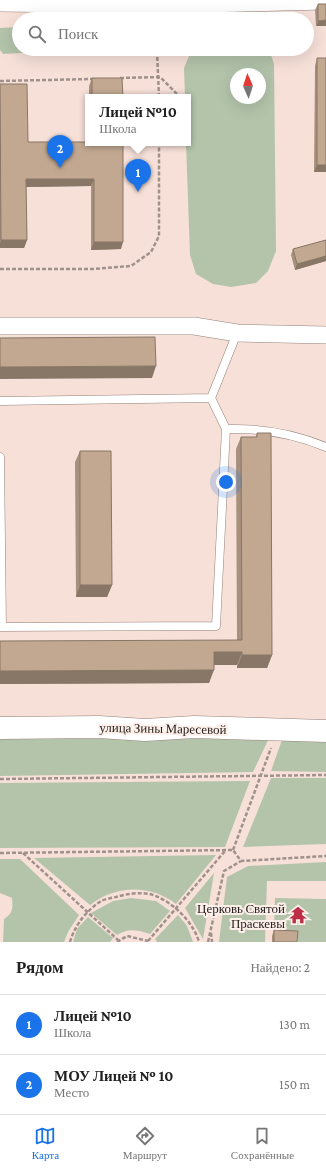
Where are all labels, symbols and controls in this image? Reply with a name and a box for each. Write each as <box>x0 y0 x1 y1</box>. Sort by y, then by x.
search box <box>12 12 314 56</box>
icon: search <box>26 23 48 45</box>
text: Поиск <box>58 26 98 42</box>
north arrow <box>230 68 266 104</box>
popup <box>85 94 191 146</box>
text: Лицей №10 <box>99 104 177 120</box>
text: Школа <box>99 121 137 136</box>
pin: 2 <box>47 135 73 168</box>
pin: 1 <box>125 159 151 192</box>
your location <box>216 472 236 492</box>
street label: улица Зины Маресевой <box>99 720 227 737</box>
place label: Церковь Святой Праскевы <box>197 901 285 931</box>
temple icon: Церковь Святой Праскевы <box>288 905 308 925</box>
text: Рядом <box>16 958 64 977</box>
text: Найдено: 2 <box>250 960 310 975</box>
text: Лицей №10 <box>54 1008 132 1024</box>
text: 1 <box>27 1017 31 1032</box>
text: 130 m <box>279 1017 310 1032</box>
text: Школа <box>54 1025 91 1040</box>
text: МОУ Лицей № 10 <box>54 1068 173 1084</box>
text: 2 <box>26 1077 32 1092</box>
text: 150 m <box>279 1077 310 1092</box>
text: Место <box>54 1085 89 1100</box>
tab: Карта <box>32 1125 59 1161</box>
tab: Маршрут <box>123 1125 167 1161</box>
tab: Сохранённые <box>231 1125 294 1161</box>

